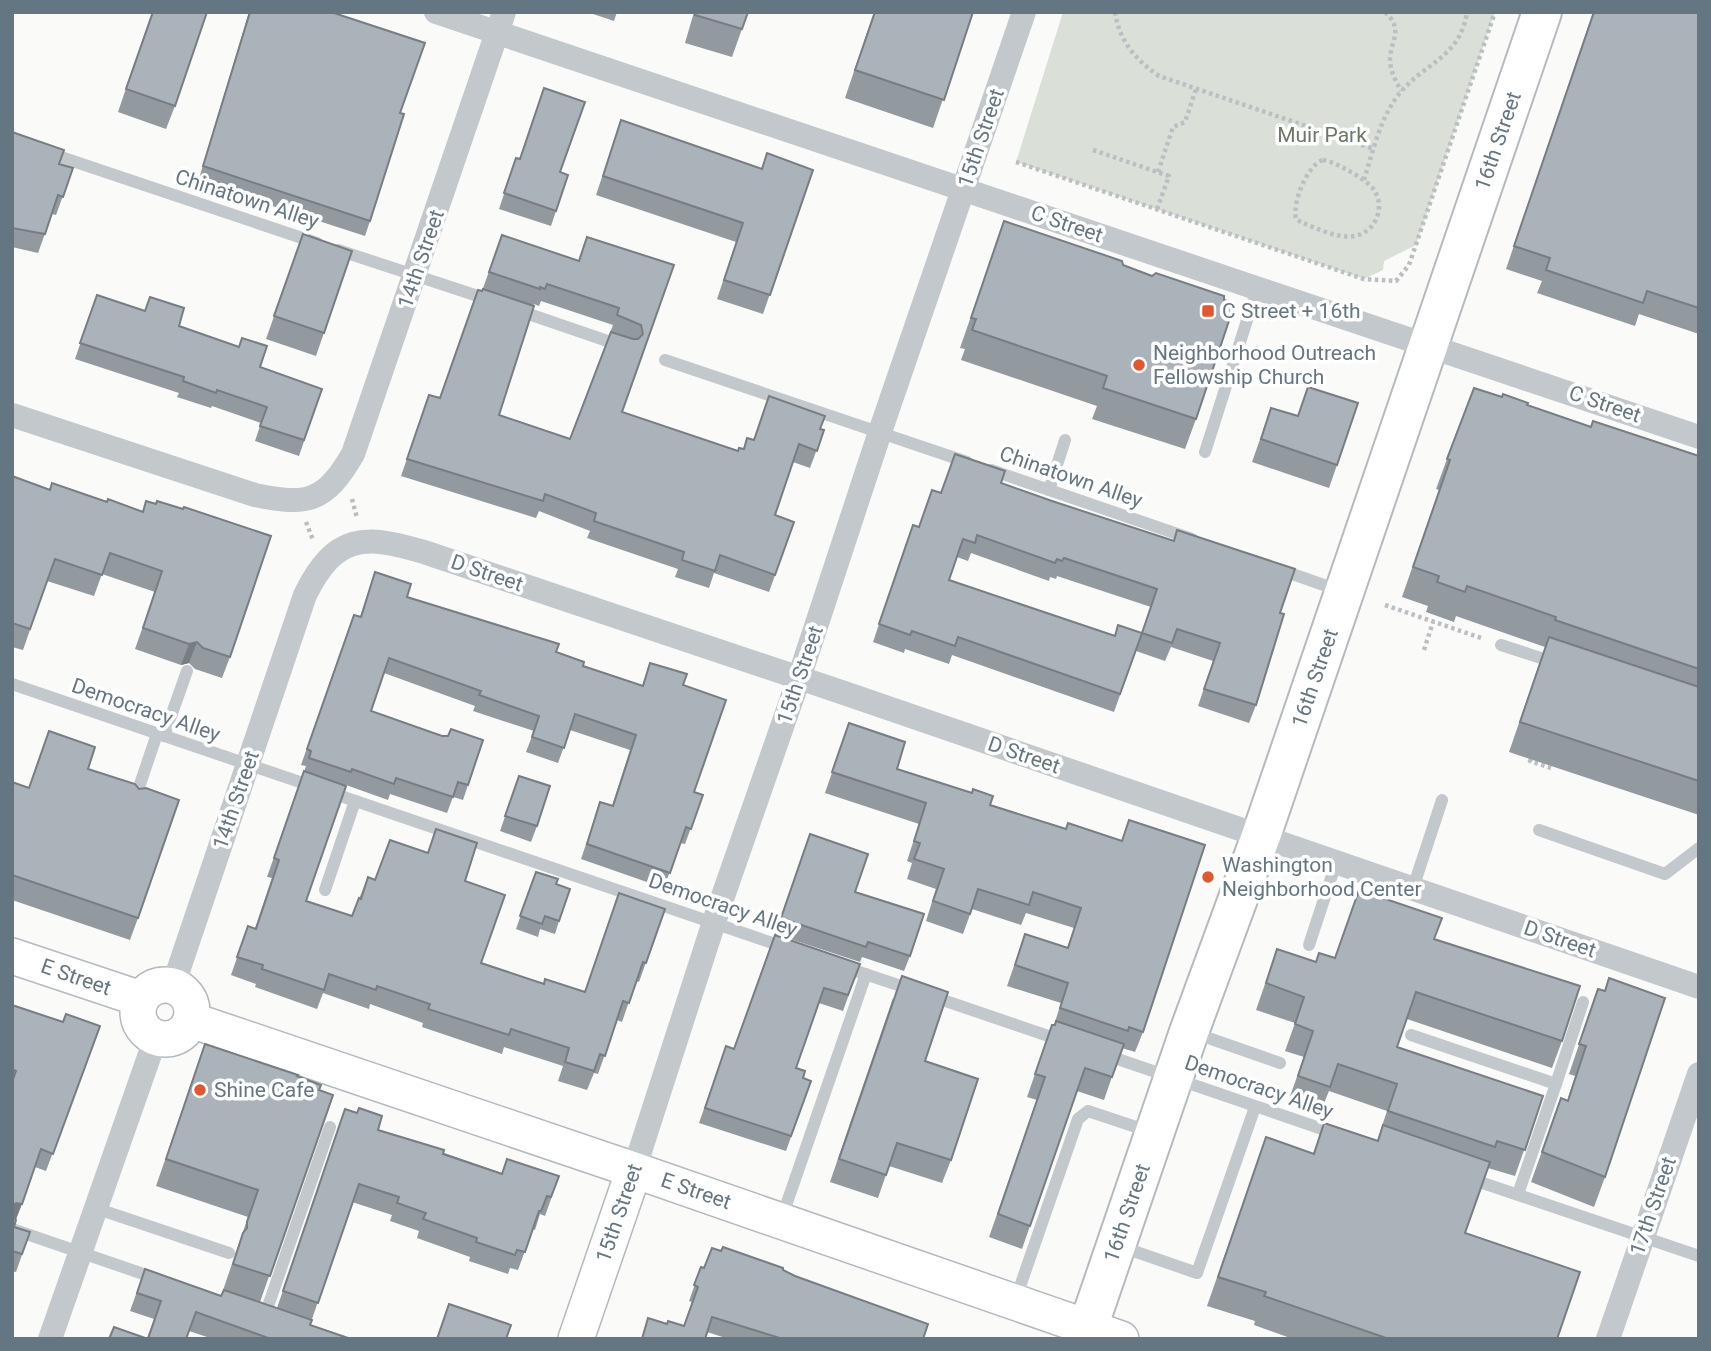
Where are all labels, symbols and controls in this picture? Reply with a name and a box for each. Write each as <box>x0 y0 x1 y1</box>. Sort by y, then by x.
street label: 15th Street <box>953 85 1009 190</box>
street label: 16th Street <box>1470 88 1526 193</box>
park label: Muir Park <box>1277 123 1367 147</box>
street label: Chinatown Alley <box>172 164 322 234</box>
street label: C Street <box>1028 201 1106 247</box>
street label: 14th Street <box>393 206 449 311</box>
place label: C Street + 16th <box>1222 299 1361 323</box>
marker: C Street + 16th <box>1200 303 1216 319</box>
place label: Neighborhood Outreach Fellowship Church <box>1153 341 1376 389</box>
marker: Neighborhood Outreach Fellowship Church <box>1131 357 1147 373</box>
street label: C Street <box>1566 381 1644 427</box>
street label: Chinatown Alley <box>996 441 1146 513</box>
street label: D Street <box>448 550 526 596</box>
street label: 15th Street <box>772 622 828 727</box>
street label: 16th Street <box>1287 625 1343 730</box>
street label: Democracy Alley <box>69 673 223 747</box>
street label: D Street <box>985 732 1063 778</box>
street label: 14th Street <box>208 747 264 852</box>
place label: Washington Neighborhood Center <box>1222 853 1422 901</box>
street label: Democracy Alley <box>646 868 800 942</box>
marker: Washington Neighborhood Center <box>1200 869 1216 885</box>
street label: D Street <box>1521 916 1599 962</box>
street label: E Street <box>38 954 114 1000</box>
street label: Democracy Alley <box>1182 1050 1336 1124</box>
place label: Shine Cafe <box>214 1078 314 1102</box>
marker: Shine Cafe <box>192 1082 208 1098</box>
street label: 17th Street <box>1625 1153 1681 1258</box>
street label: 15th Street <box>591 1160 647 1265</box>
street label: 16th Street <box>1099 1160 1155 1265</box>
street label: E Street <box>658 1168 734 1214</box>

